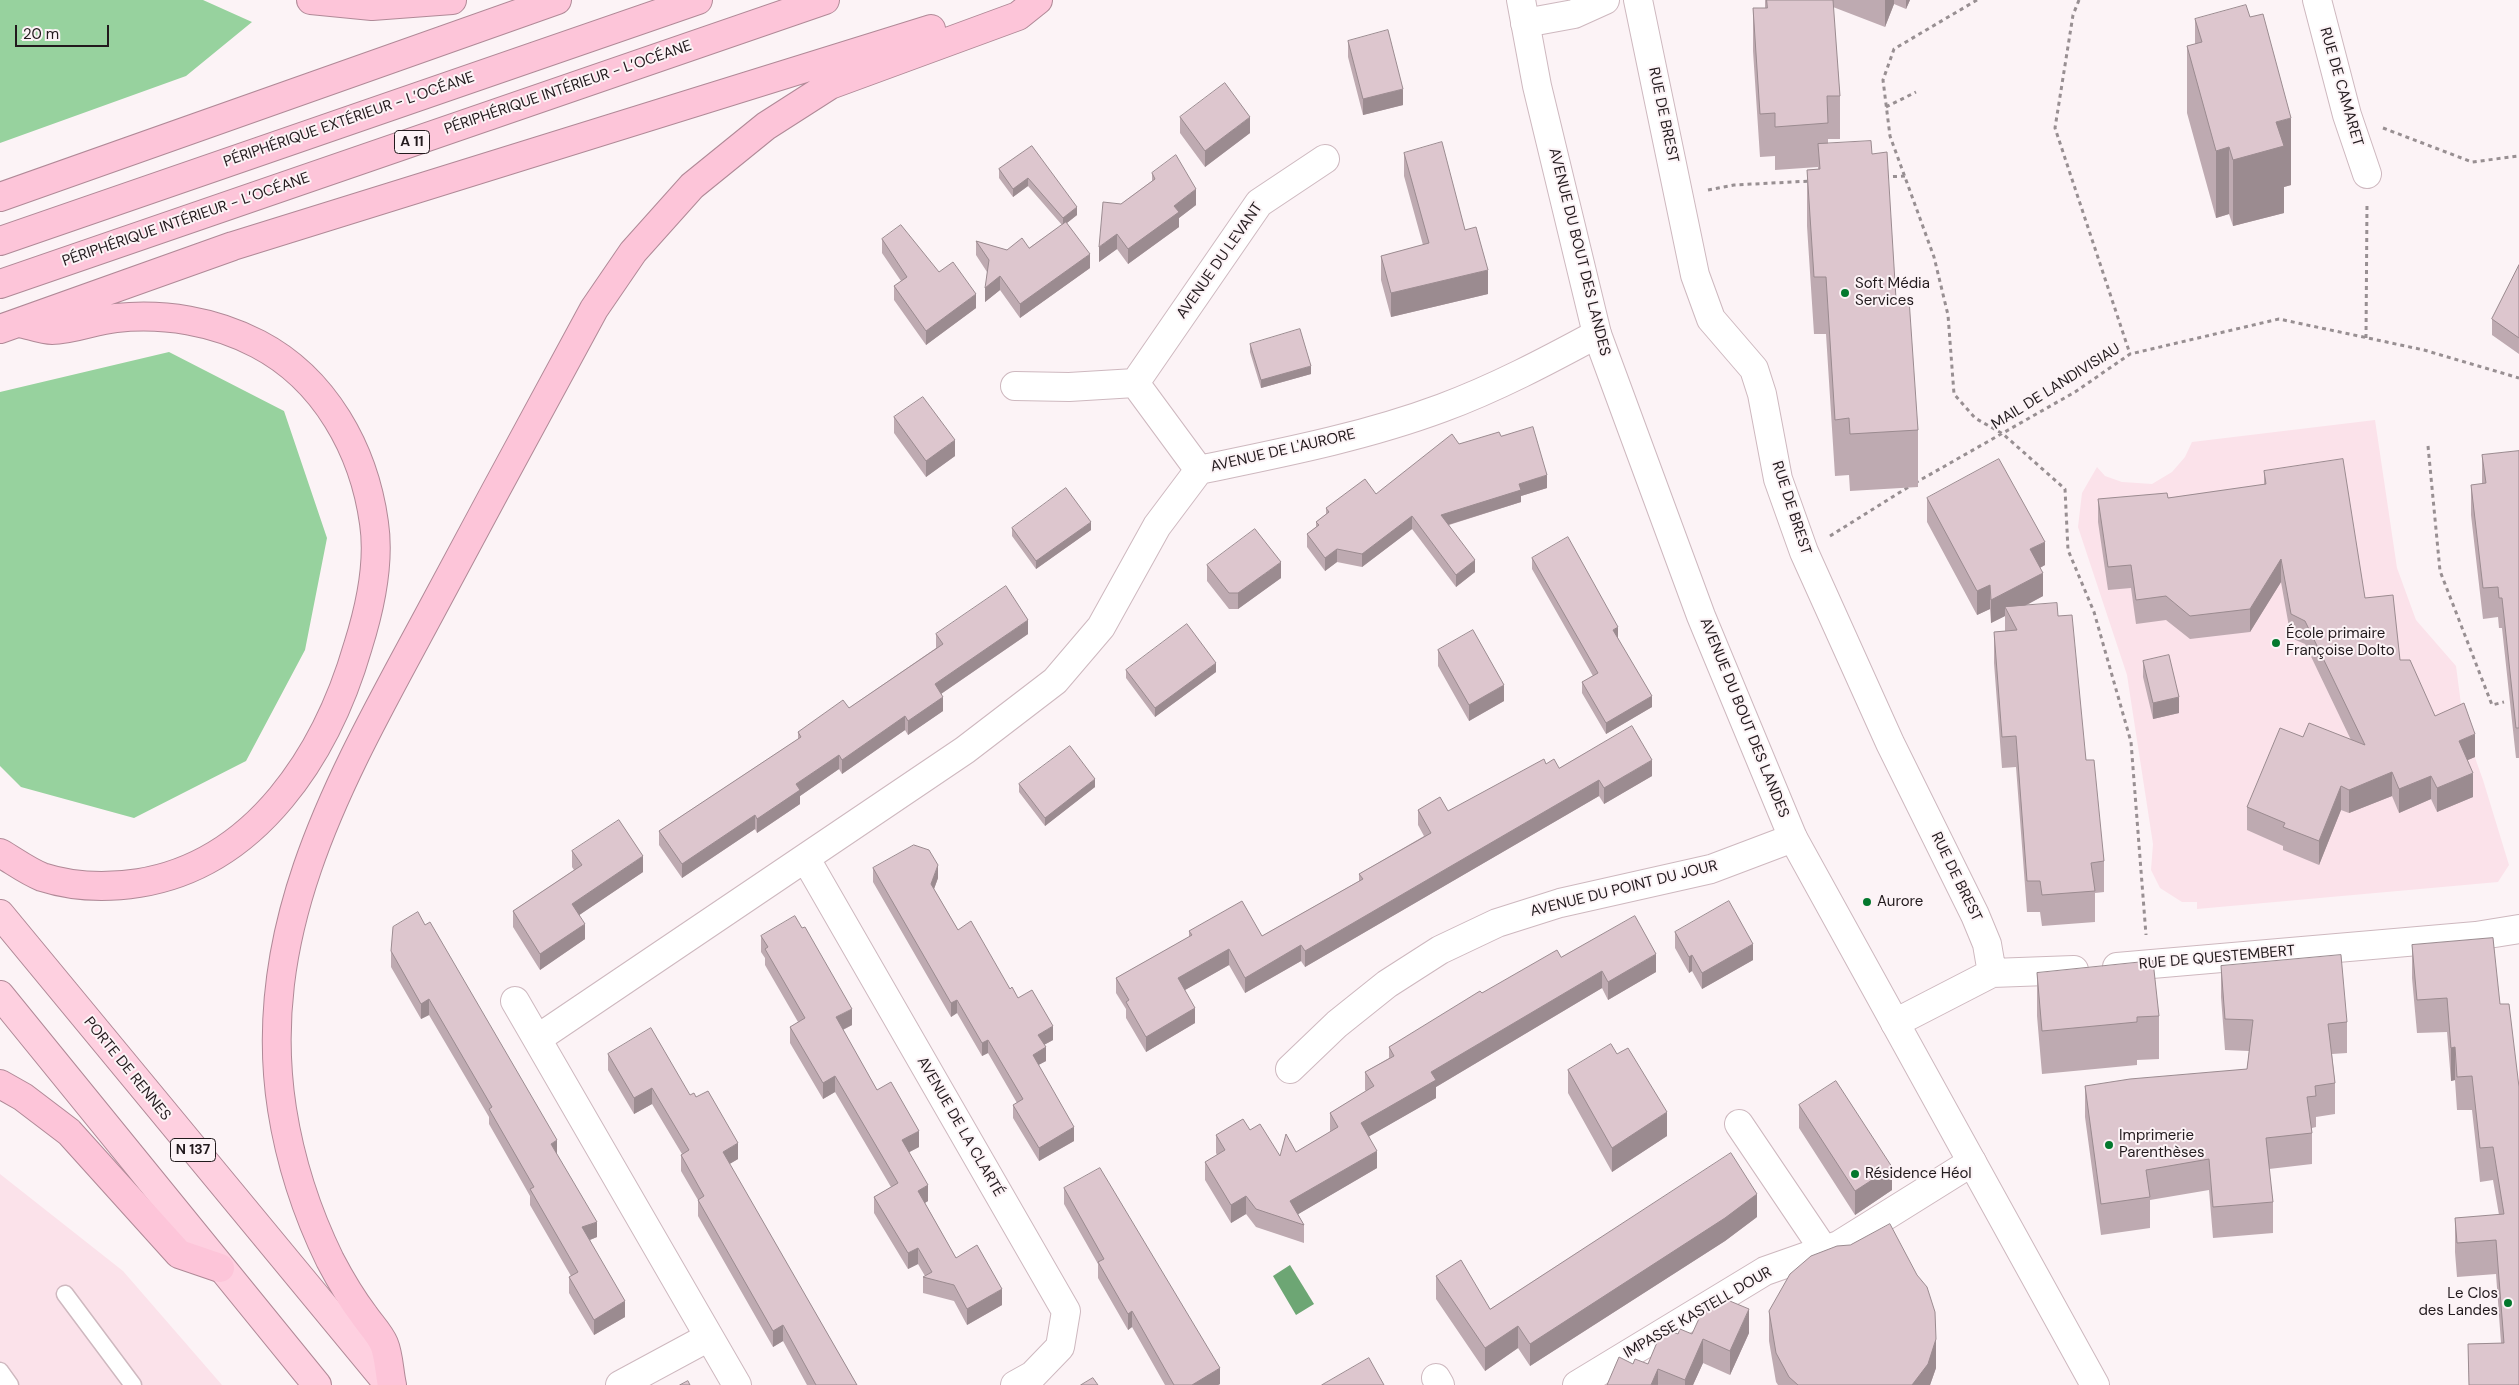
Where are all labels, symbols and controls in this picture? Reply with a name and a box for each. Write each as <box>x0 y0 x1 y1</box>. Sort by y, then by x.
scale bar <box>18 15 111 47</box>
text: 20 m <box>23 24 59 44</box>
street label: RUE DE CAMARET <box>2315 25 2367 149</box>
street label: PÉRIPHÉRIQUE INTÉRIEUR - L’OCÉANE <box>442 37 694 139</box>
street label: RUE DE BREST <box>1644 66 1682 164</box>
street label: PÉRIPHÉRIQUE EXTÉRIEUR - L’OCÉANE <box>221 68 477 172</box>
road number: A 11 <box>394 130 430 154</box>
street label: AVENUE DU BOUT DES LANDES <box>1544 146 1614 358</box>
street label: PÉRIPHÉRIQUE INTÉRIEUR - L’OCÉANE <box>60 169 312 271</box>
street label: AVENUE DU LEVANT <box>1173 200 1267 322</box>
place label: Soft Média Services <box>1855 275 1930 310</box>
marker: Soft Média Services <box>1839 287 1851 299</box>
street label: MAIL DE LANDIVISIAU <box>1989 340 2123 434</box>
street label: AVENUE DE L'AURORE <box>1209 426 1357 476</box>
street label: RUE DE BREST <box>1767 459 1815 557</box>
street label: AVENUE DU BOUT DES LANDES <box>1696 615 1792 821</box>
place label: École primaire Françoise Dolto <box>2286 625 2395 660</box>
marker: École primaire Françoise Dolto <box>2270 637 2282 649</box>
street label: RUE DE BREST <box>1927 829 1985 925</box>
street label: AVENUE DU POINT DU JOUR <box>1528 857 1720 921</box>
place label: Aurore <box>1877 893 1923 911</box>
marker: Aurore <box>1861 896 1873 908</box>
street label: RUE DE QUESTEMBERT <box>2138 942 2296 974</box>
street label: PORTE DE RENNES <box>80 1014 174 1124</box>
street label: AVENUE DE LA CLARTÉ <box>913 1054 1007 1200</box>
place label: Imprimerie Parenthèses <box>2119 1127 2205 1162</box>
road number: N 137 <box>170 1138 216 1162</box>
marker: Imprimerie Parenthèses <box>2103 1139 2115 1151</box>
place label: Résidence Héol <box>1865 1165 1972 1183</box>
marker: Résidence Héol <box>1849 1168 1861 1180</box>
street label: IMPASSE KASTELL DOUR <box>1621 1263 1775 1363</box>
place label: Le Clos des Landes <box>2418 1285 2498 1320</box>
marker: Le Clos des Landes <box>2502 1297 2514 1309</box>

